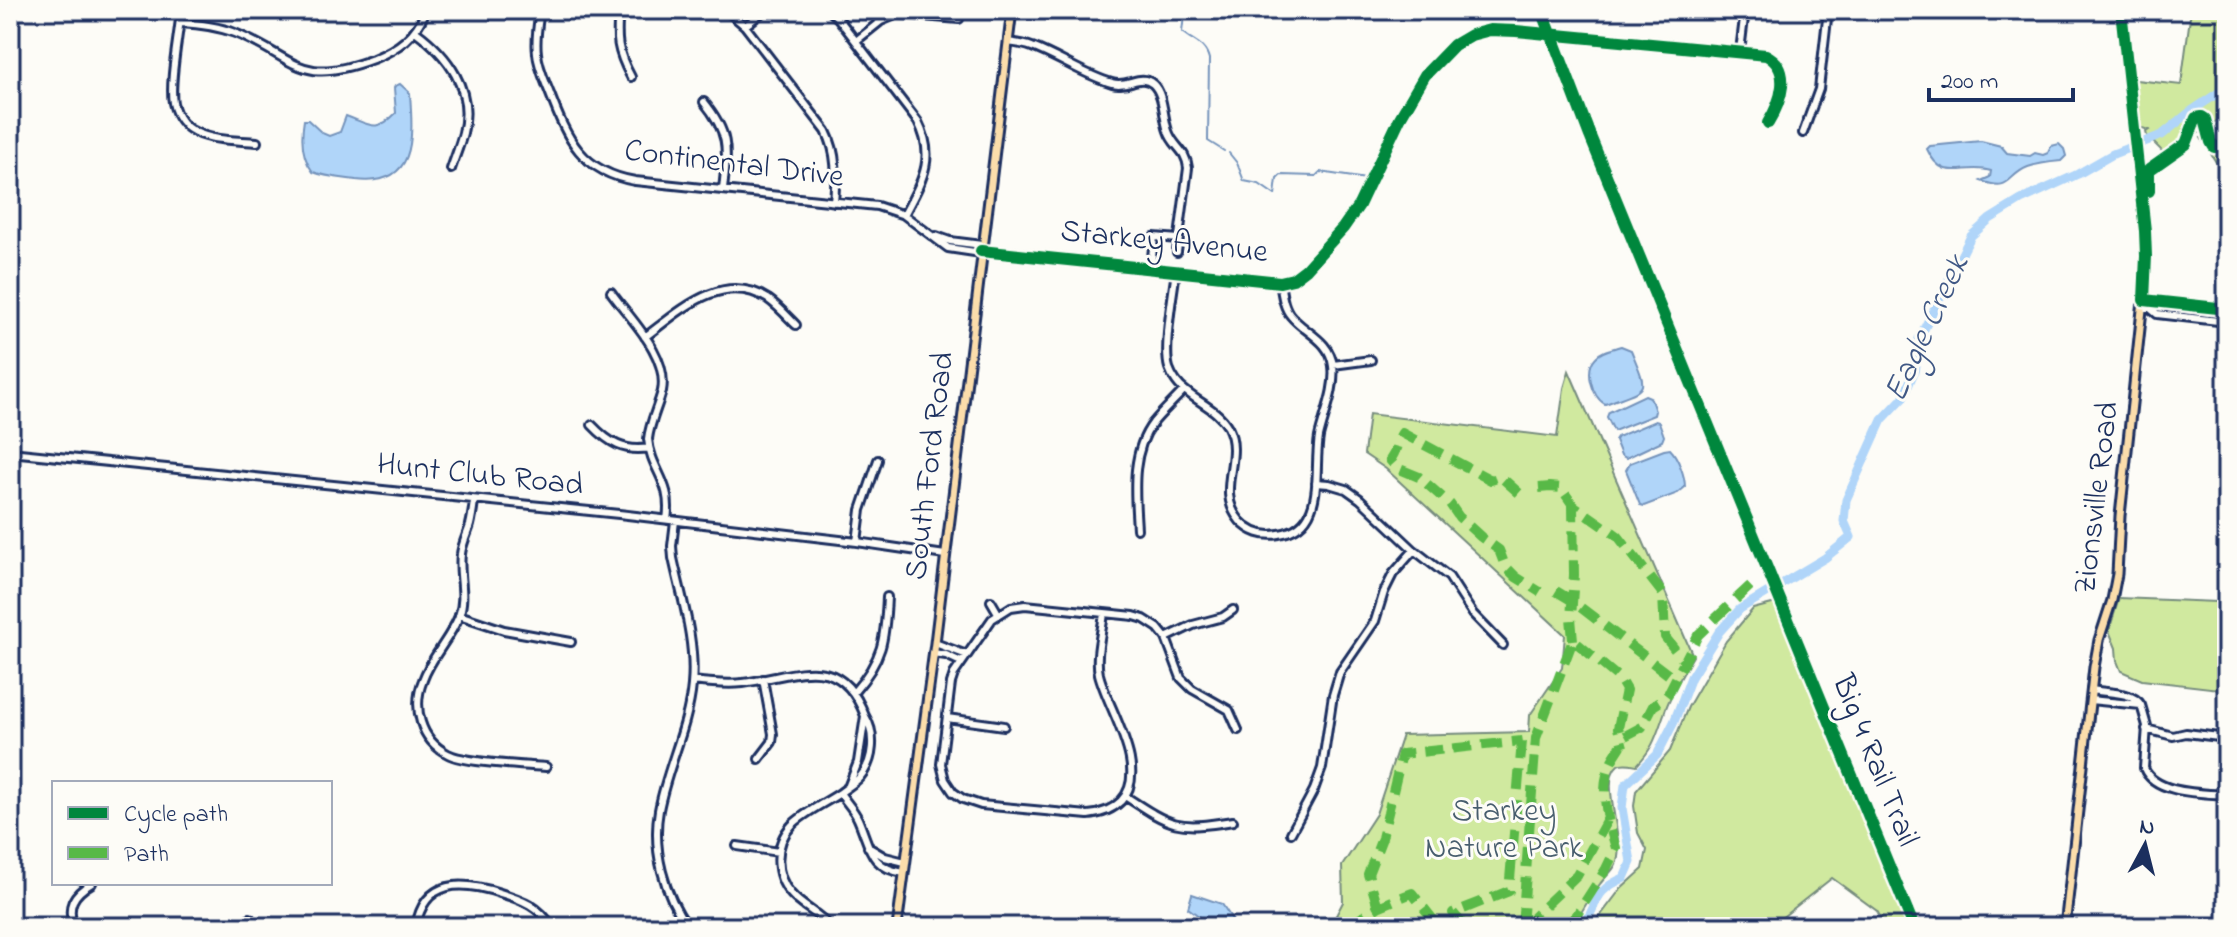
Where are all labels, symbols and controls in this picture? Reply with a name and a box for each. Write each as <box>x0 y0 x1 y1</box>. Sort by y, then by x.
scale bar <box>1929 52 2073 102</box>
text: 200 m <box>1941 65 1998 100</box>
street label: Continental Drive <box>622 128 847 202</box>
street label: Starkey Avenue <box>1058 209 1271 277</box>
water label: Eagle Creek <box>1872 245 1985 411</box>
street label: South Ford Road <box>894 349 968 583</box>
street label: Zionsville Road <box>2063 399 2133 597</box>
street label: Hunt Club Road <box>375 442 585 510</box>
street label: Big 4 Rail Trail <box>1818 667 1930 854</box>
legend <box>52 781 332 885</box>
park label: Starkey Nature Park <box>1425 789 1584 873</box>
text: Cycle path <box>124 798 228 834</box>
north arrow <box>2105 805 2185 885</box>
text: N <box>2138 811 2156 845</box>
text: Path <box>124 838 169 873</box>

